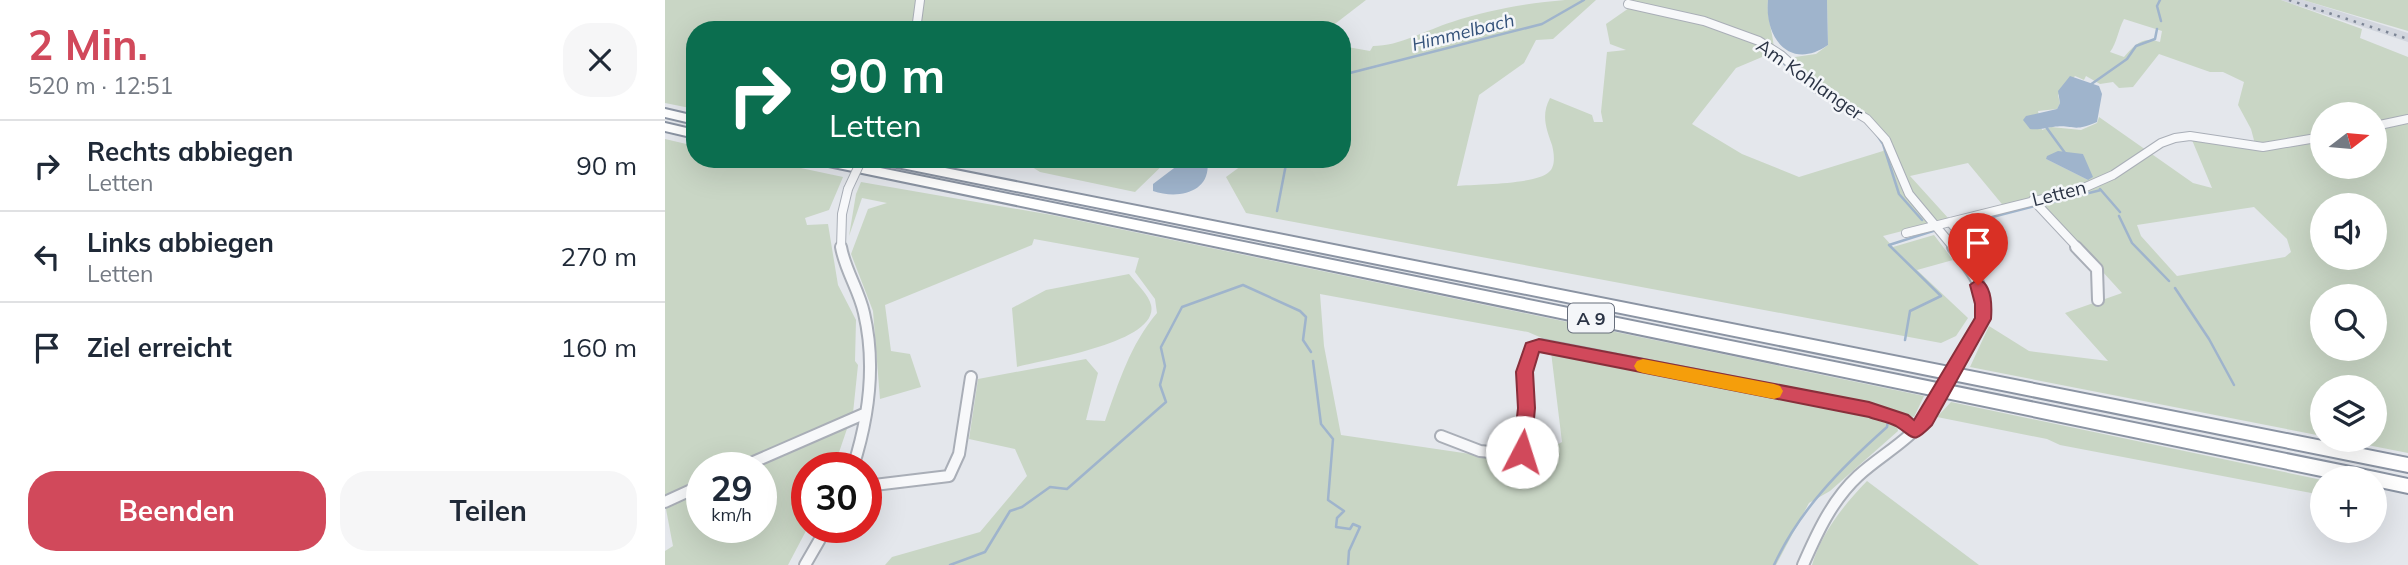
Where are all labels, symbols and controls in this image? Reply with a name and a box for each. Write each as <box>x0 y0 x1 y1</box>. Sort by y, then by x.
water label: Himmelbach <box>1409 8 1517 56</box>
text: 2 Min. <box>28 18 148 71</box>
button: close <box>563 23 637 97</box>
street label: Am Kohlanger <box>1752 33 1868 125</box>
text: 90 m <box>829 44 945 105</box>
icon: right <box>714 49 805 140</box>
text: 520 m · 12:51 <box>28 71 173 100</box>
north arrow <box>2310 102 2387 178</box>
map controls <box>2310 102 2387 543</box>
text: Letten <box>829 105 922 145</box>
text: Rechts abbiegen <box>87 135 293 168</box>
icon: right <box>28 147 66 185</box>
text: 90 m <box>576 149 637 182</box>
text: Letten <box>87 168 154 197</box>
street label: Letten <box>2029 175 2089 211</box>
button: sound <box>2310 193 2387 270</box>
pin <box>1948 213 2008 285</box>
icon: arrive <box>1959 224 1997 262</box>
text: Links abbiegen <box>87 226 274 259</box>
icon: left <box>28 238 66 276</box>
text: 270 m <box>561 240 637 273</box>
text: Letten <box>87 259 154 288</box>
button: search <box>2310 284 2387 361</box>
road number: A 9 <box>1568 304 1614 332</box>
icon: arrive <box>28 329 66 367</box>
text: Ziel erreicht <box>87 331 232 364</box>
text: 160 m <box>561 331 637 364</box>
button: layers <box>2310 375 2387 452</box>
position arrow <box>1485 415 1559 489</box>
speed limit sign: 30 <box>791 452 882 543</box>
text: 29 <box>710 466 753 510</box>
button: + <box>2310 466 2387 543</box>
button: Beenden <box>28 471 326 551</box>
button: Teilen <box>340 471 637 551</box>
text: km/h <box>711 503 752 526</box>

